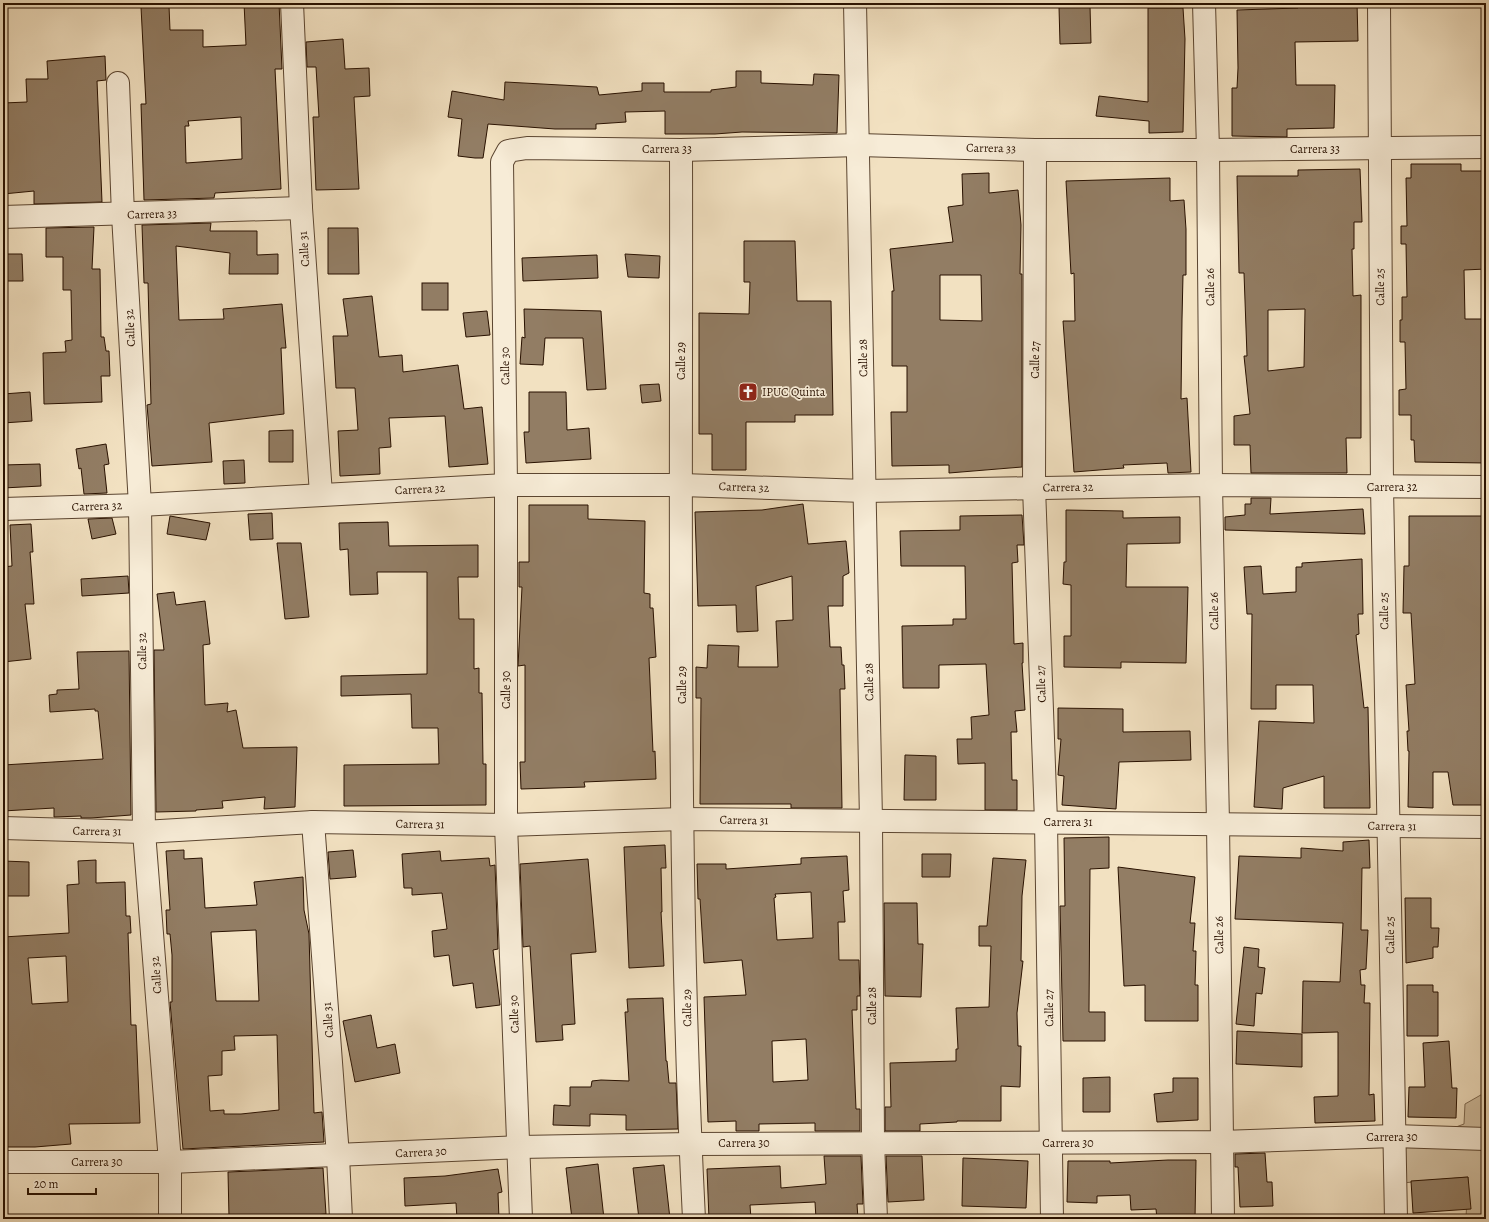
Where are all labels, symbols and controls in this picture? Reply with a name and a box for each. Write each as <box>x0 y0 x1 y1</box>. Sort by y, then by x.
street label: Carrera 33 <box>966 140 1016 156</box>
street label: Carrera 33 <box>642 141 692 157</box>
street label: Carrera 33 <box>1290 141 1340 157</box>
street label: Carrera 33 <box>127 205 177 223</box>
street label: Calle 31 <box>295 231 313 267</box>
street label: Calle 26 <box>1202 267 1218 306</box>
street label: Calle 25 <box>1372 268 1388 306</box>
street label: Calle 32 <box>121 309 139 347</box>
street label: Calle 28 <box>855 339 871 377</box>
street label: Calle 27 <box>1027 340 1043 379</box>
street label: Calle 29 <box>673 342 689 380</box>
street label: Calle 30 <box>497 347 513 385</box>
church icon: IPUC Quinta <box>737 381 759 403</box>
place label: IPUC Quinta <box>762 384 826 400</box>
street label: Carrera 32 <box>718 478 770 496</box>
street label: Carrera 32 <box>1043 479 1094 495</box>
street label: Carrera 32 <box>1367 479 1418 495</box>
street label: Carrera 32 <box>394 480 446 498</box>
street label: Carrera 32 <box>71 497 123 515</box>
street label: Calle 26 <box>1206 591 1222 630</box>
street label: Calle 25 <box>1376 592 1392 630</box>
street label: Calle 32 <box>134 632 150 670</box>
street label: Calle 28 <box>861 663 877 701</box>
street label: Calle 27 <box>1032 664 1050 703</box>
street label: Calle 29 <box>674 666 690 704</box>
street label: Calle 30 <box>498 671 514 709</box>
street label: Carrera 31 <box>719 812 769 828</box>
street label: Carrera 31 <box>1043 814 1093 830</box>
street label: Carrera 31 <box>395 816 445 832</box>
street label: Carrera 31 <box>1367 818 1417 834</box>
street label: Carrera 31 <box>72 823 122 839</box>
street label: Calle 26 <box>1211 915 1227 954</box>
street label: Calle 25 <box>1382 916 1398 954</box>
street label: Calle 32 <box>147 955 165 994</box>
street label: Calle 28 <box>864 987 880 1025</box>
street label: Calle 27 <box>1041 988 1057 1027</box>
street label: Calle 29 <box>679 989 695 1027</box>
street label: Calle 30 <box>505 995 523 1033</box>
street label: Calle 31 <box>319 1002 337 1038</box>
street label: Carrera 30 <box>1366 1129 1418 1145</box>
street label: Carrera 30 <box>718 1135 770 1151</box>
street label: Carrera 30 <box>1042 1135 1094 1151</box>
street label: Carrera 30 <box>395 1143 447 1161</box>
street label: Carrera 30 <box>71 1154 123 1170</box>
scale bar <box>28 1170 96 1196</box>
text: 20 m <box>34 1176 58 1192</box>

